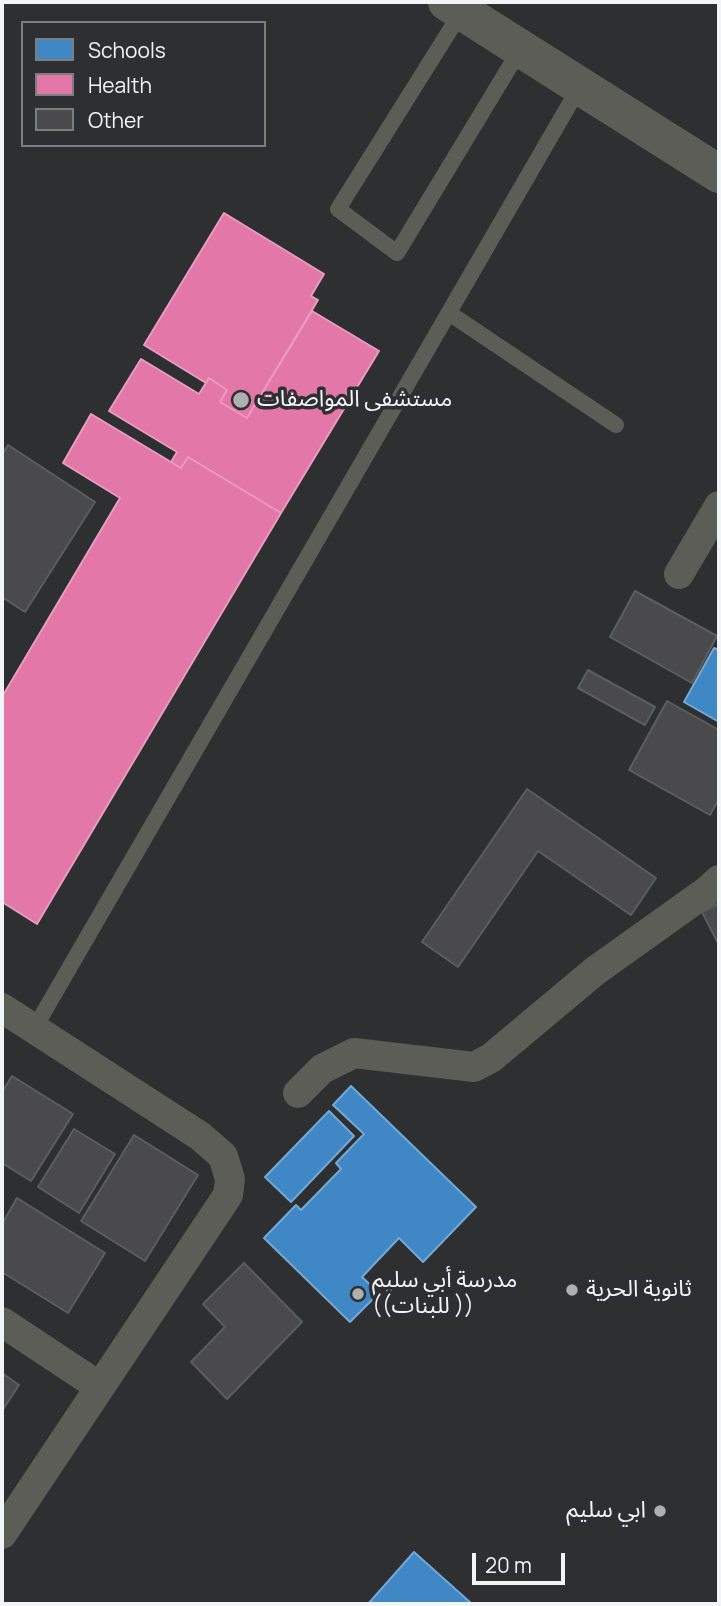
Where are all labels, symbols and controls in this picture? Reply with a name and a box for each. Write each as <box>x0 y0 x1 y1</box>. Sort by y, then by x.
legend <box>21 21 266 147</box>
text: Schools <box>88 36 166 64</box>
text: Health <box>88 71 152 99</box>
text: Other <box>88 106 144 134</box>
place label: مستشفى المواصفات <box>257 386 452 414</box>
marker: مستشفى المواصفات <box>231 390 251 410</box>
place label: مدرسة أبي سليم ((للبنات )) <box>372 1267 517 1321</box>
place label: ثانوية الحرية <box>586 1276 692 1304</box>
marker: ثانوية الحرية <box>564 1282 580 1298</box>
marker: مدرسة أبي سليم ((للبنات )) <box>350 1286 366 1302</box>
place label: ابي سليم <box>566 1497 646 1525</box>
marker: ابي سليم <box>652 1503 668 1519</box>
scale bar <box>476 1540 569 1584</box>
text: 20 m <box>485 1551 532 1579</box>

